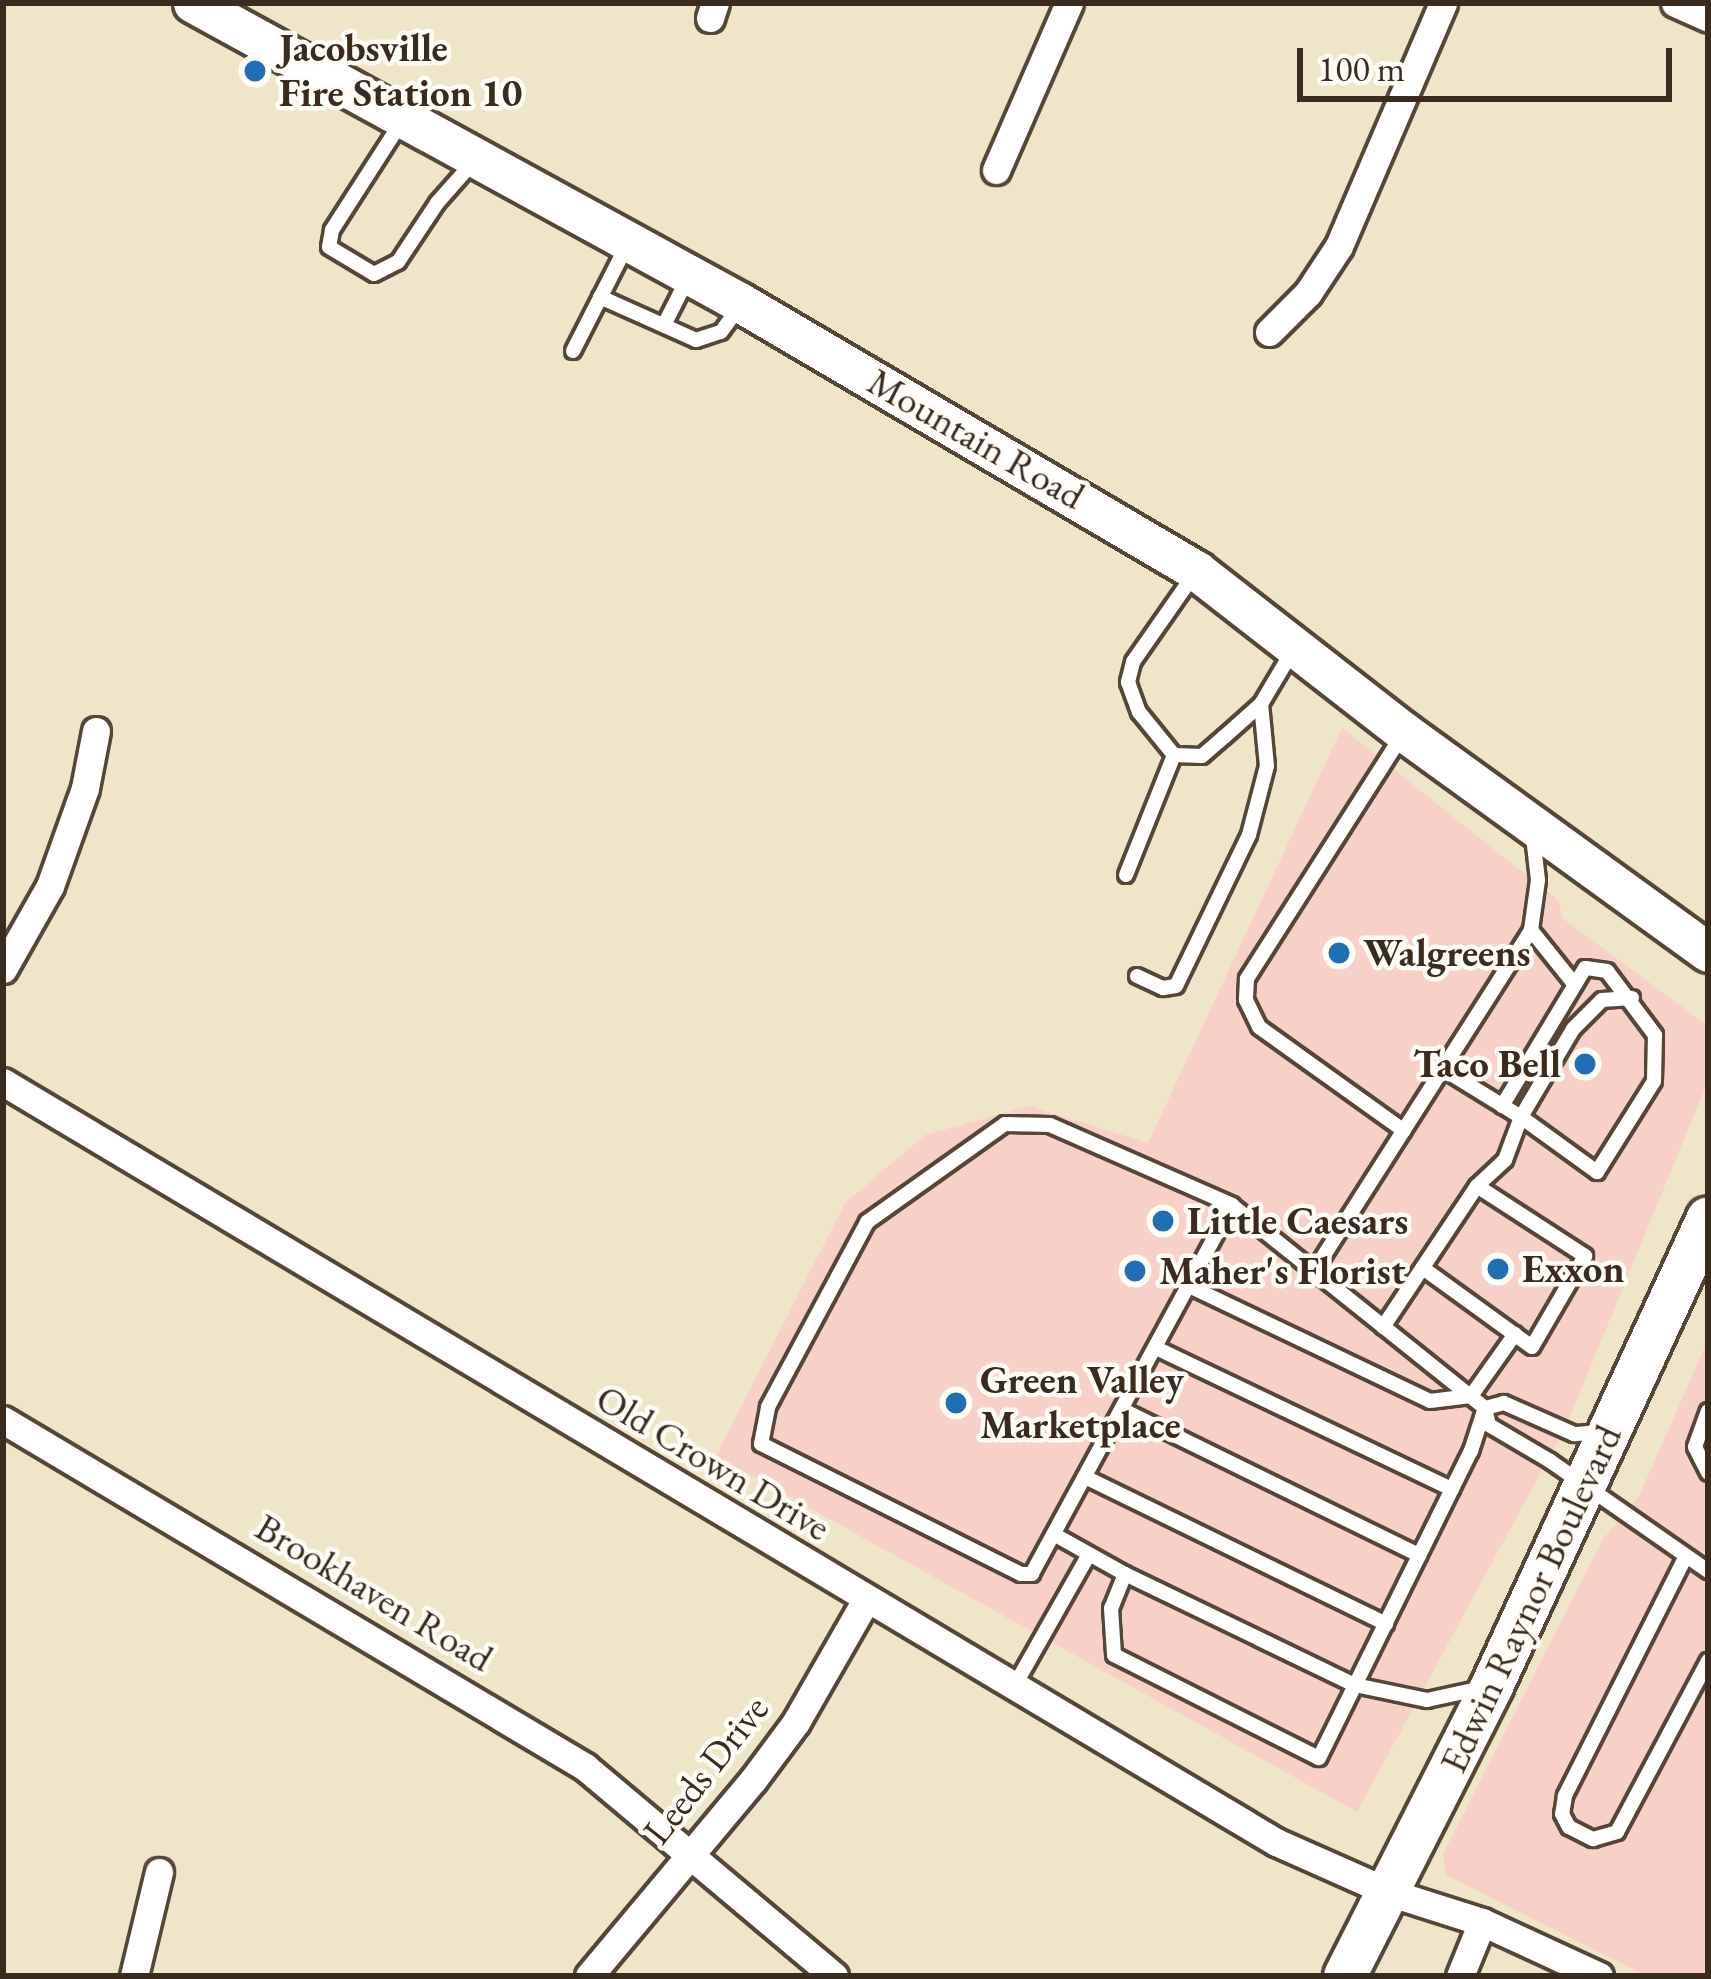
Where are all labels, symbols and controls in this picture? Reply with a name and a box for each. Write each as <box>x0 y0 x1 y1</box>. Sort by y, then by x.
scale bar <box>1303 24 1678 98</box>
place label: Jacobsville Fire Station 10 <box>279 26 522 117</box>
text: 100 m <box>1318 45 1405 92</box>
marker: Jacobsville Fire Station 10 <box>242 58 268 84</box>
street label: Mountain Road <box>859 358 1093 520</box>
place label: Walgreens <box>1363 930 1530 976</box>
marker: Walgreens <box>1326 940 1352 966</box>
place label: Taco Bell <box>1413 1041 1561 1087</box>
marker: Taco Bell <box>1572 1051 1598 1077</box>
place label: Little Caesars <box>1187 1198 1408 1244</box>
marker: Little Caesars <box>1150 1208 1176 1234</box>
place label: Exxon <box>1522 1246 1625 1292</box>
place label: Maher's Florist <box>1159 1248 1406 1294</box>
marker: Exxon <box>1485 1256 1511 1282</box>
marker: Maher's Florist <box>1122 1258 1148 1284</box>
place label: Green Valley Marketplace <box>980 1358 1184 1449</box>
street label: Old Crown Drive <box>588 1375 838 1551</box>
marker: Green Valley Marketplace <box>943 1390 969 1416</box>
street label: Edwin Raynor Boulevard <box>1430 1418 1632 1780</box>
street label: Brookhaven Road <box>247 1504 501 1682</box>
street label: Leeds Drive <box>633 1686 779 1854</box>

